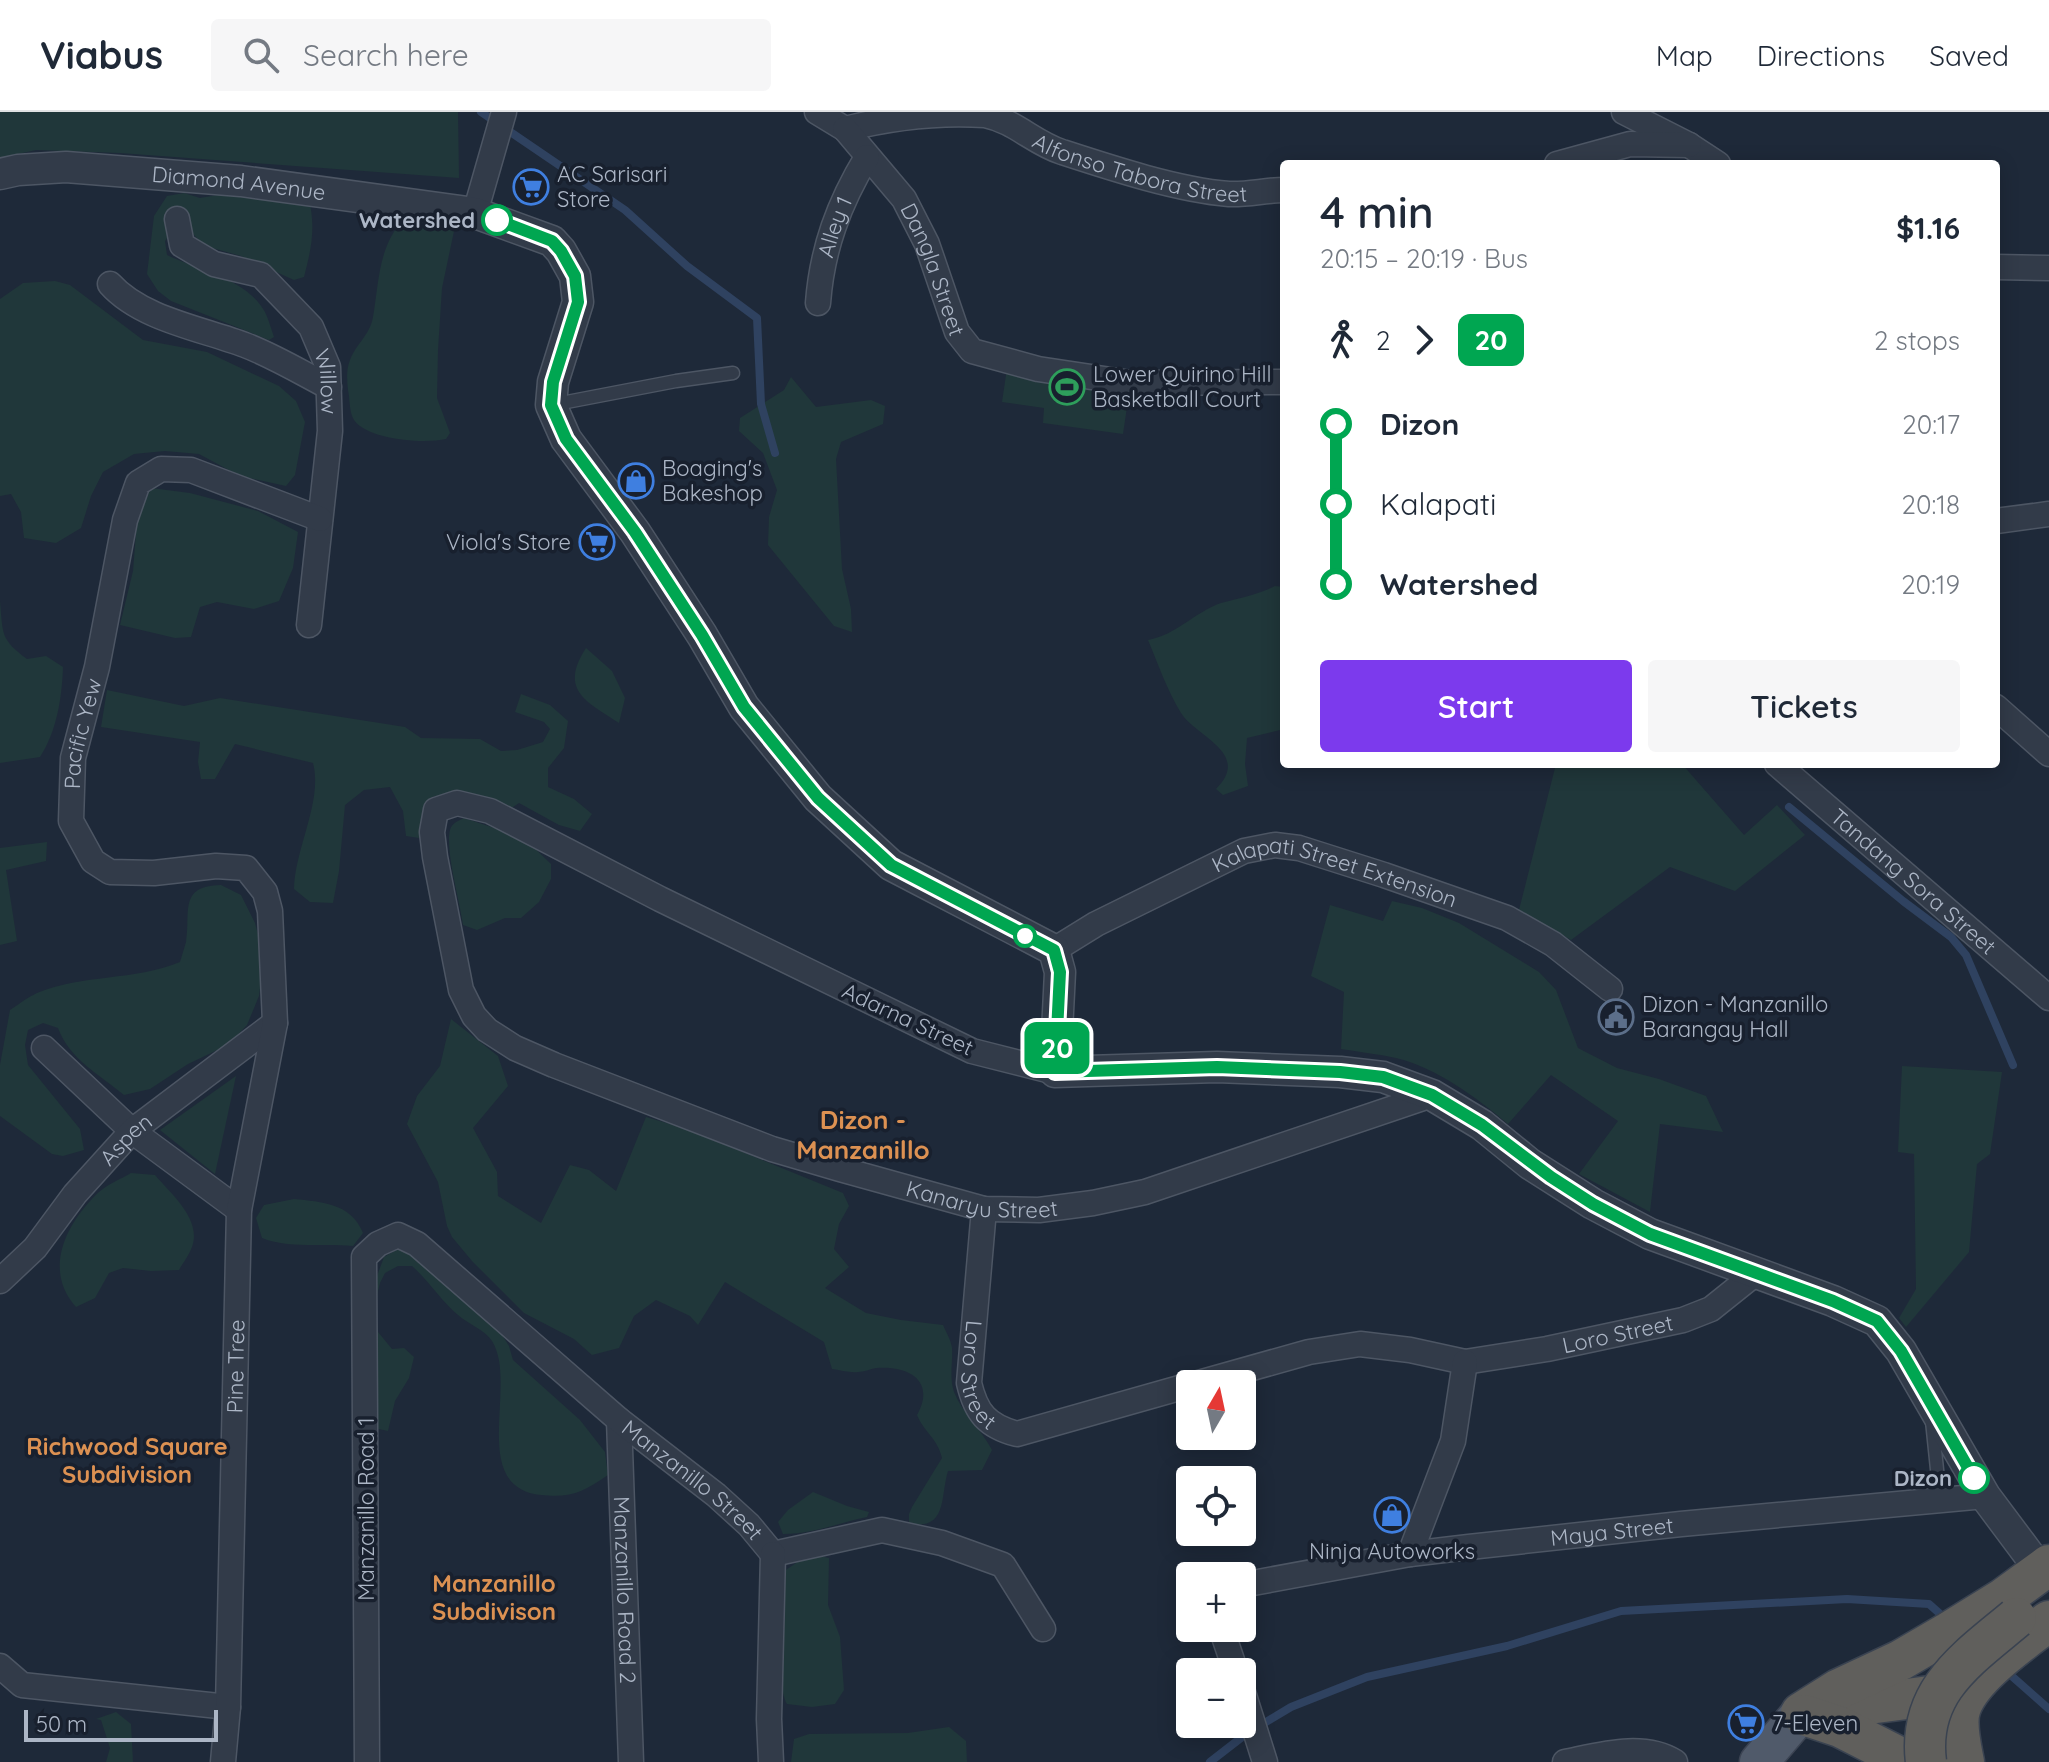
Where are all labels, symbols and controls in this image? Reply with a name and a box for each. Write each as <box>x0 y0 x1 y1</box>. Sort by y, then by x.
search box <box>211 19 771 91</box>
text: Viabus <box>40 31 163 79</box>
icon: search <box>239 33 283 77</box>
text: Search here <box>303 36 469 74</box>
text: Map <box>1656 38 1713 73</box>
text: Directions <box>1757 38 1885 73</box>
text: Saved <box>1929 38 2009 73</box>
street label: Alfonso Tabora Street <box>1028 127 1248 208</box>
street label: Diamond Avenue <box>151 160 327 206</box>
place label: AC Sarisari Store <box>557 160 667 213</box>
supermarket icon: AC Sarisari Store <box>512 168 550 206</box>
text: 4 min <box>1320 184 1434 239</box>
street label: Alley 1 <box>811 192 858 261</box>
street label: Dangla Street <box>894 198 971 339</box>
marker: Watershed <box>482 205 512 235</box>
place label: Watershed <box>359 206 475 234</box>
text: $1.16 <box>1896 209 1960 247</box>
text: 20:15 – 20:19 · Bus <box>1320 242 1528 275</box>
icon: walk <box>1320 318 1364 362</box>
icon: forward <box>1402 318 1446 362</box>
text: 20 <box>1474 322 1508 357</box>
text: 2 <box>1376 324 1390 357</box>
text: 2 stops <box>1874 324 1960 357</box>
street label: Willow <box>308 345 343 415</box>
place label: Lower Quirino Hill Basketball Court <box>1093 360 1272 413</box>
sports icon: Lower Quirino Hill Basketball Court <box>1048 368 1086 406</box>
text: Dizon <box>1380 405 1459 443</box>
text: 20:17 <box>1902 408 1960 441</box>
place label: Boaging's Bakeshop <box>662 454 763 507</box>
shop icon: Boaging's Bakeshop <box>617 462 655 500</box>
text: Kalapati <box>1380 485 1496 523</box>
text: 20:18 <box>1902 488 1960 521</box>
supermarket icon: Viola's Store <box>578 523 616 561</box>
place label: Viola's Store <box>446 528 571 556</box>
text: Watershed <box>1380 565 1538 603</box>
text: 20:19 <box>1901 568 1960 601</box>
button: Start <box>1320 660 1632 752</box>
button: Tickets <box>1648 660 1960 752</box>
street label: Pacific Yew <box>58 675 107 789</box>
street label: Tandang Sora Street <box>1825 802 2002 960</box>
street label: Kalapati Street Extension <box>1207 830 1461 913</box>
unlabelled marker <box>1014 925 1036 947</box>
street label: Adarna Street <box>838 976 978 1062</box>
place label: Dizon - Manzanillo Barangay Hall <box>1642 990 1828 1043</box>
public building icon: Dizon - Manzanillo Barangay Hall <box>1597 998 1635 1036</box>
line badge: 20 <box>1021 1022 1093 1074</box>
text: 20 <box>1040 1030 1074 1065</box>
district label: Dizon - Manzanillo <box>796 1103 930 1166</box>
street label: Aspen <box>94 1107 157 1171</box>
street label: Kanaryu Street <box>903 1174 1059 1224</box>
street label: Loro Street <box>1560 1308 1676 1359</box>
street label: Pine Tree <box>221 1319 251 1414</box>
street label: Loro Street <box>955 1319 1002 1436</box>
north arrow <box>1176 1370 1256 1450</box>
map controls <box>1176 1370 1256 1738</box>
street label: Manzanillo Street <box>616 1414 770 1546</box>
street label: Manzanillo Road 1 <box>352 1417 380 1601</box>
district label: Richwood Square Subdivision <box>26 1431 228 1489</box>
marker: Dizon <box>1959 1463 1989 1493</box>
place label: Dizon <box>1894 1464 1952 1492</box>
button: locate <box>1176 1466 1256 1546</box>
street label: Manzanillo Road 2 <box>608 1496 642 1684</box>
shop icon: Ninja Autoworks <box>1373 1496 1411 1534</box>
street label: Maya Street <box>1549 1511 1675 1552</box>
place label: Ninja Autoworks <box>1309 1537 1475 1565</box>
button: + <box>1176 1562 1256 1642</box>
district label: Manzanillo Subdivison <box>432 1568 556 1626</box>
button: − <box>1176 1658 1256 1738</box>
supermarket icon: 7-Eleven <box>1727 1704 1765 1742</box>
scale bar <box>24 1706 218 1742</box>
place label: 7-Eleven <box>1772 1709 1858 1737</box>
text: 50 m <box>36 1710 87 1738</box>

